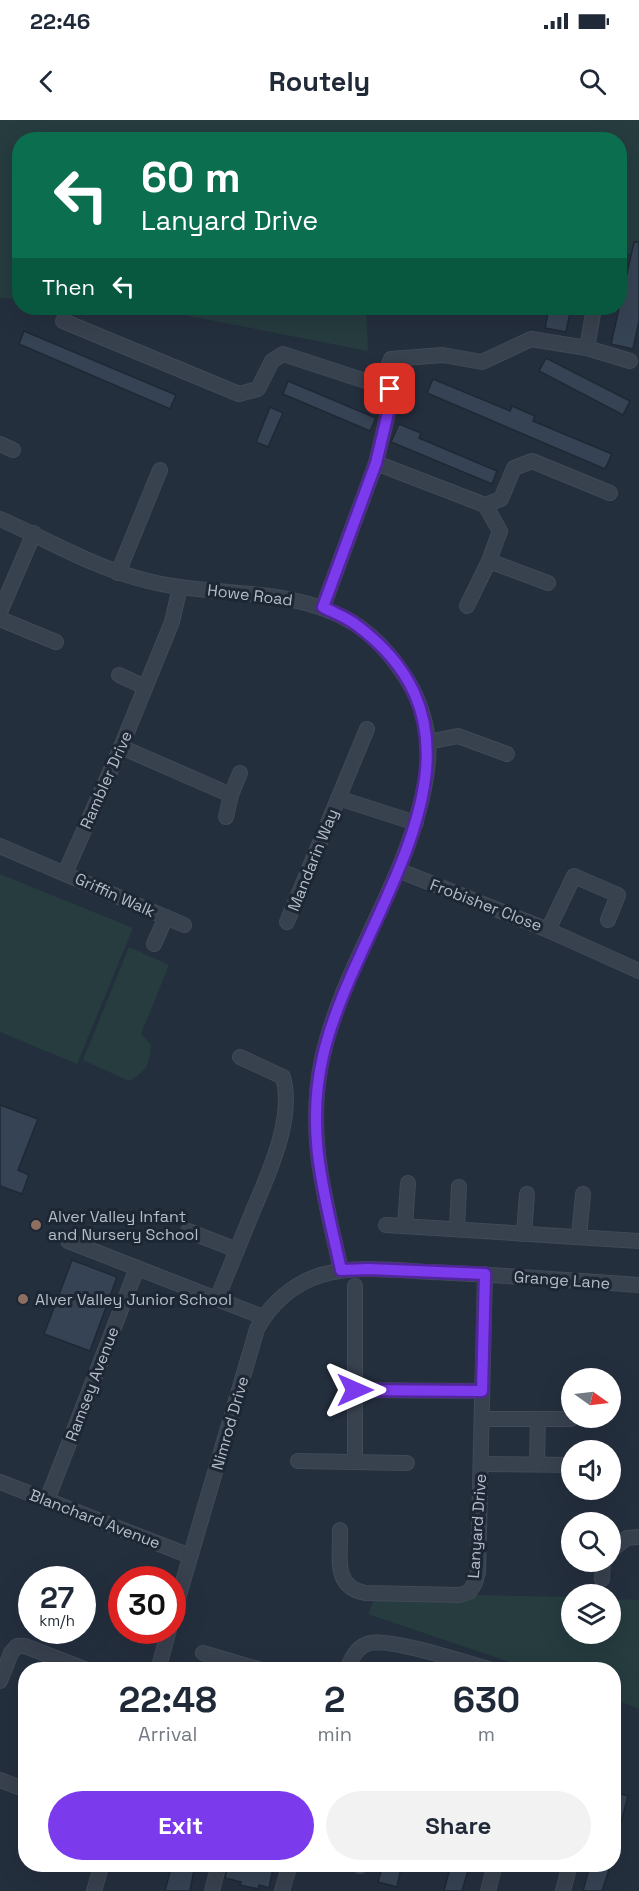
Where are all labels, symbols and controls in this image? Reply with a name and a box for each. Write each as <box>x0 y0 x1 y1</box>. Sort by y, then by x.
text: 22:46 <box>30 7 90 35</box>
text: Routely <box>269 64 370 99</box>
icon: back <box>30 65 63 98</box>
icon: search <box>576 65 609 98</box>
text: 60 m <box>141 151 241 204</box>
icon: left <box>42 156 120 234</box>
text: Lanyard Drive <box>141 203 318 238</box>
icon: left <box>107 270 140 303</box>
text: Then <box>42 273 95 301</box>
pin <box>364 363 415 414</box>
icon: arrive <box>373 372 406 405</box>
street label: Howe Road <box>206 579 294 611</box>
street label: Rambler Drive <box>75 728 137 832</box>
street label: Mandarin Way <box>283 806 343 914</box>
street label: Griffin Walk <box>72 868 159 922</box>
street label: Frobisher Close <box>427 874 545 936</box>
place label: Alver Valley Infant and Nursery School <box>48 1206 198 1245</box>
marker: Alver Valley Infant and Nursery School <box>29 1218 43 1232</box>
street label: Grange Lane <box>513 1266 611 1294</box>
place label: Alver Valley Junior School <box>35 1289 232 1310</box>
marker: Alver Valley Junior School <box>16 1292 30 1306</box>
street label: Ramsey Avenue <box>60 1324 124 1444</box>
position arrow <box>323 1358 387 1422</box>
north arrow <box>561 1368 621 1428</box>
map controls <box>561 1368 621 1644</box>
street label: Nimrod Drive <box>207 1374 253 1472</box>
button: sound <box>561 1440 621 1500</box>
street label: Lanyard Drive <box>463 1473 491 1579</box>
street label: Blanchard Avenue <box>27 1484 163 1554</box>
button: search <box>561 1512 621 1572</box>
speed limit sign: 30 <box>108 1566 186 1644</box>
text: 27 <box>40 1578 74 1617</box>
button: layers <box>561 1584 621 1644</box>
text: km/h <box>39 1611 75 1630</box>
text: 22:48 <box>119 1677 217 1723</box>
text: 2 <box>324 1677 345 1723</box>
text: 630 <box>453 1677 520 1723</box>
text: Arrival <box>138 1721 198 1747</box>
text: min <box>318 1721 352 1747</box>
text: m <box>478 1721 495 1747</box>
button: Exit <box>48 1791 314 1860</box>
button: Share <box>326 1791 591 1860</box>

